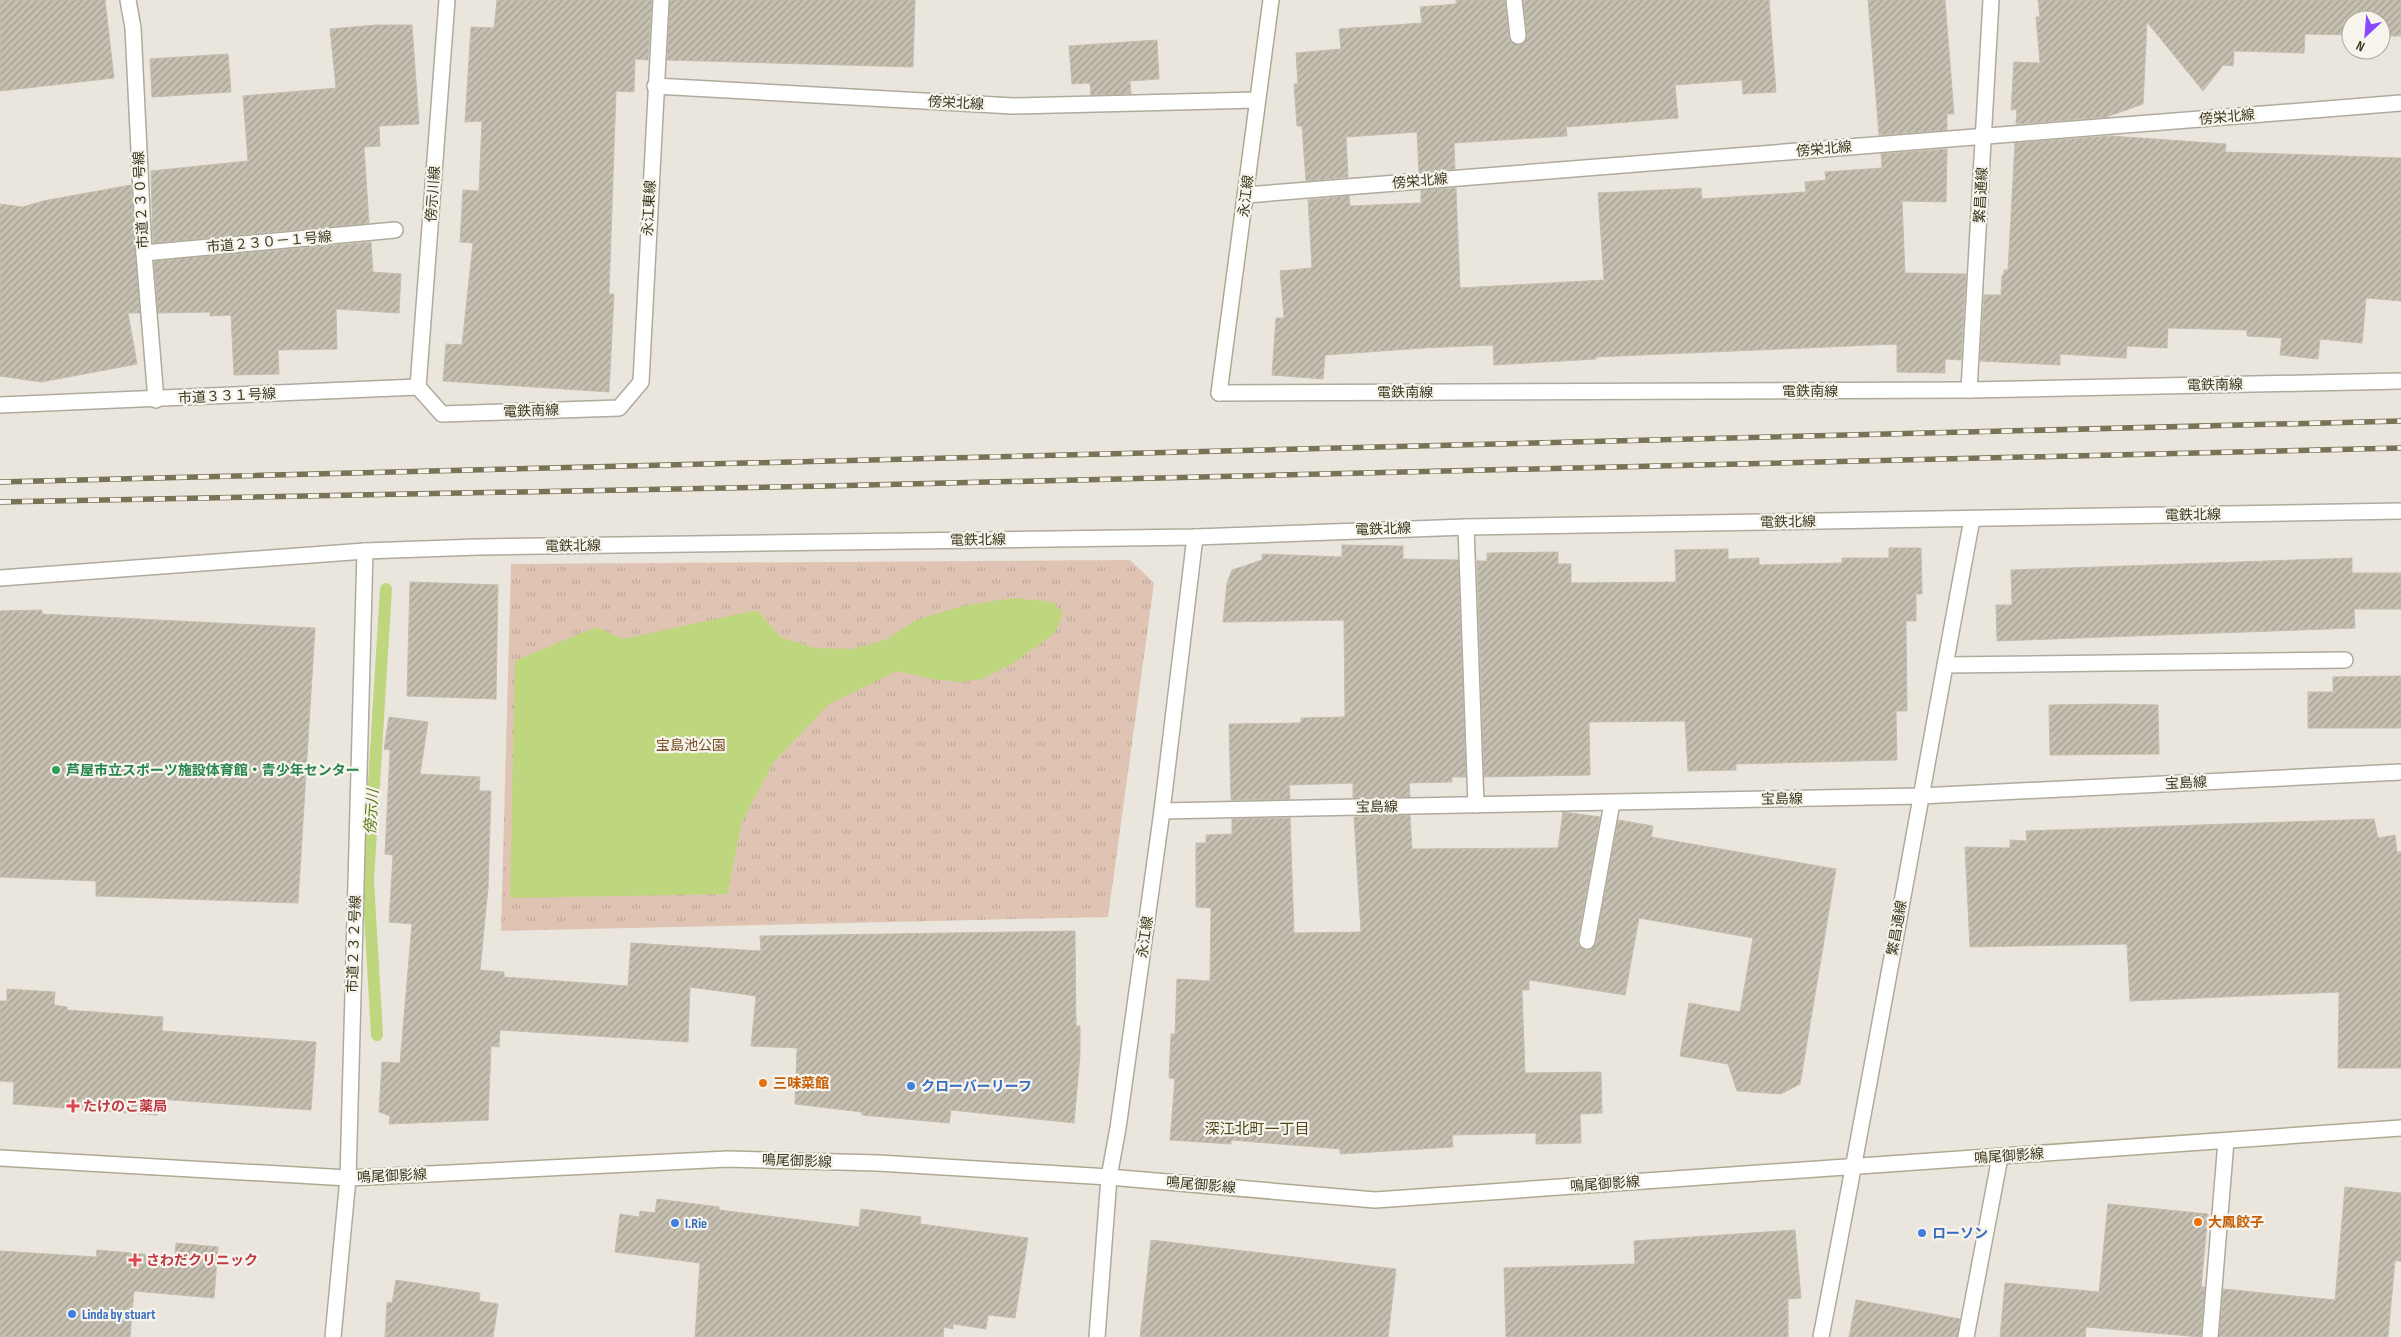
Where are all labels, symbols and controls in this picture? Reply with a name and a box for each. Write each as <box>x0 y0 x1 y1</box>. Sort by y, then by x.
north arrow <box>2341 10 2391 60</box>
text: N <box>2353 37 2368 56</box>
street label: 傍栄北線 <box>928 93 984 113</box>
street label: 傍栄北線 <box>2198 106 2256 128</box>
street label: 傍栄北線 <box>1795 138 1853 160</box>
street label: 市道２３０号線 <box>130 151 152 249</box>
street label: 傍示川線 <box>423 165 443 223</box>
street label: 繁昌通線 <box>1971 167 1991 223</box>
street label: 傍栄北線 <box>1391 170 1449 192</box>
street label: 永江線 <box>1235 174 1257 218</box>
street label: 永江東線 <box>639 180 659 236</box>
street label: 市道２３０－１号線 <box>205 228 333 256</box>
street label: 電鉄南線 <box>2187 376 2243 394</box>
street label: 電鉄南線 <box>1782 383 1838 400</box>
street label: 電鉄南線 <box>1377 384 1433 401</box>
street label: 市道３３１号線 <box>178 385 276 407</box>
street label: 電鉄南線 <box>503 402 559 420</box>
street label: 電鉄北線 <box>2165 506 2221 524</box>
street label: 電鉄北線 <box>1760 513 1816 531</box>
street label: 電鉄北線 <box>1355 520 1411 538</box>
street label: 電鉄北線 <box>950 531 1006 549</box>
street label: 電鉄北線 <box>545 537 601 555</box>
park label: 宝島池公園 <box>656 737 726 754</box>
place label: 芦屋市立スポーツ施設体育館・青少年センター <box>66 762 360 779</box>
marker: 芦屋市立スポーツ施設体育館・青少年センター <box>50 764 62 776</box>
street label: 宝島線 <box>2165 773 2207 793</box>
water label: 傍示川 <box>361 787 383 835</box>
street label: 宝島線 <box>1761 790 1803 808</box>
street label: 宝島線 <box>1356 798 1398 816</box>
street label: 市道２３２号線 <box>344 895 364 993</box>
street label: 繁昌通線 <box>1884 899 1910 957</box>
street label: 永江線 <box>1134 915 1156 959</box>
place label: 三味菜館 <box>773 1075 829 1092</box>
marker: 三味菜館 <box>757 1077 769 1089</box>
place label: クローバーリーフ <box>921 1078 1032 1095</box>
marker: クローバーリーフ <box>905 1080 917 1092</box>
place label: たけのこ薬局 <box>83 1098 167 1115</box>
marker: たけのこ薬局 <box>67 1100 79 1112</box>
district label: 深江北町一丁目 <box>1204 1120 1310 1139</box>
street label: 鳴尾御影線 <box>1973 1145 2045 1167</box>
street label: 鳴尾御影線 <box>762 1151 832 1171</box>
street label: 鳴尾御影線 <box>357 1166 427 1186</box>
street label: 鳴尾御影線 <box>1165 1173 1237 1197</box>
street label: 鳴尾御影線 <box>1569 1173 1641 1195</box>
place label: 大鳳餃子 <box>2208 1214 2264 1231</box>
place label: I.Rie <box>685 1215 707 1232</box>
marker: 大鳳餃子 <box>2192 1216 2204 1228</box>
marker: I.Rie <box>669 1217 681 1229</box>
place label: ローソン <box>1932 1225 1988 1242</box>
marker: ローソン <box>1916 1227 1928 1239</box>
place label: さわだクリニック <box>146 1252 258 1269</box>
marker: さわだクリニック <box>128 1253 142 1267</box>
place label: Linda by stuart <box>82 1306 156 1323</box>
marker: Linda by stuart <box>66 1308 78 1320</box>

